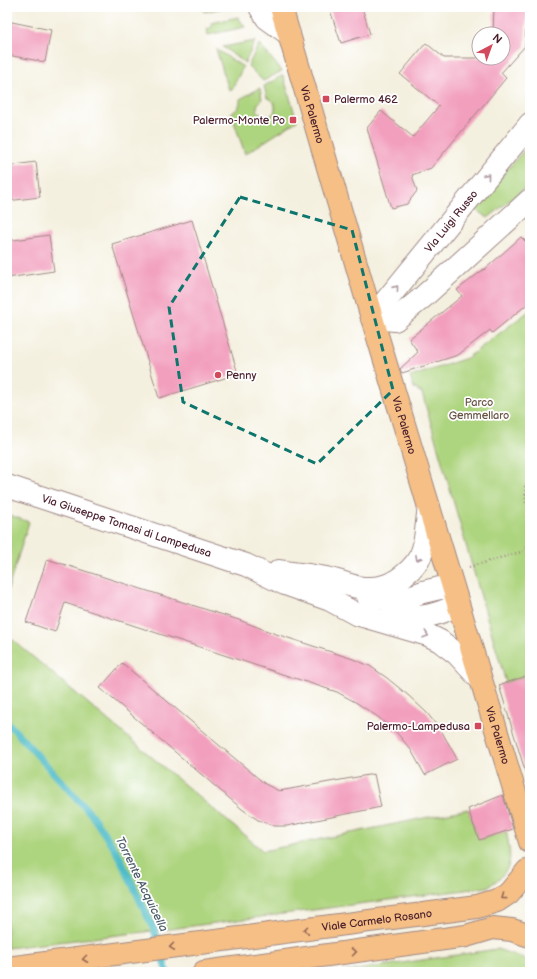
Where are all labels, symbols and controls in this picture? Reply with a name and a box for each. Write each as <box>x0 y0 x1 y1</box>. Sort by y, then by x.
north arrow <box>471 26 511 66</box>
text: N <box>490 31 505 46</box>
street label: Via Palermo <box>297 84 327 145</box>
place label: Palermo 462 <box>334 93 398 106</box>
marker: Palermo 462 <box>321 94 331 104</box>
place label: Palermo-Monte Po <box>193 114 285 127</box>
marker: Palermo-Monte Po <box>288 115 298 125</box>
one-way arrow <box>483 174 490 181</box>
street label: Via Luigi Russo <box>422 188 481 255</box>
one-way arrow <box>392 285 399 292</box>
place label: Penny <box>226 369 256 382</box>
marker: Penny <box>213 370 223 380</box>
street label: Via Palermo <box>389 395 419 456</box>
park label: Parco Gemmellaro <box>449 396 509 422</box>
street label: Via Giuseppe Tomasi di Lampedusa <box>40 492 213 560</box>
one-way arrow <box>416 554 423 561</box>
one-way arrow <box>422 630 429 638</box>
street label: Via Palermo <box>483 705 512 766</box>
place label: Palermo-Lampedusa <box>367 720 470 733</box>
marker: Palermo-Lampedusa <box>473 721 483 731</box>
water label: Torrente Acquicella <box>112 834 171 934</box>
one-way arrow <box>500 892 507 899</box>
street label: Viale Carmelo Rosano <box>321 907 433 934</box>
one-way arrow <box>303 925 309 934</box>
one-way arrow <box>169 943 175 952</box>
one-way arrow <box>351 948 357 957</box>
one-way arrow <box>82 954 88 963</box>

